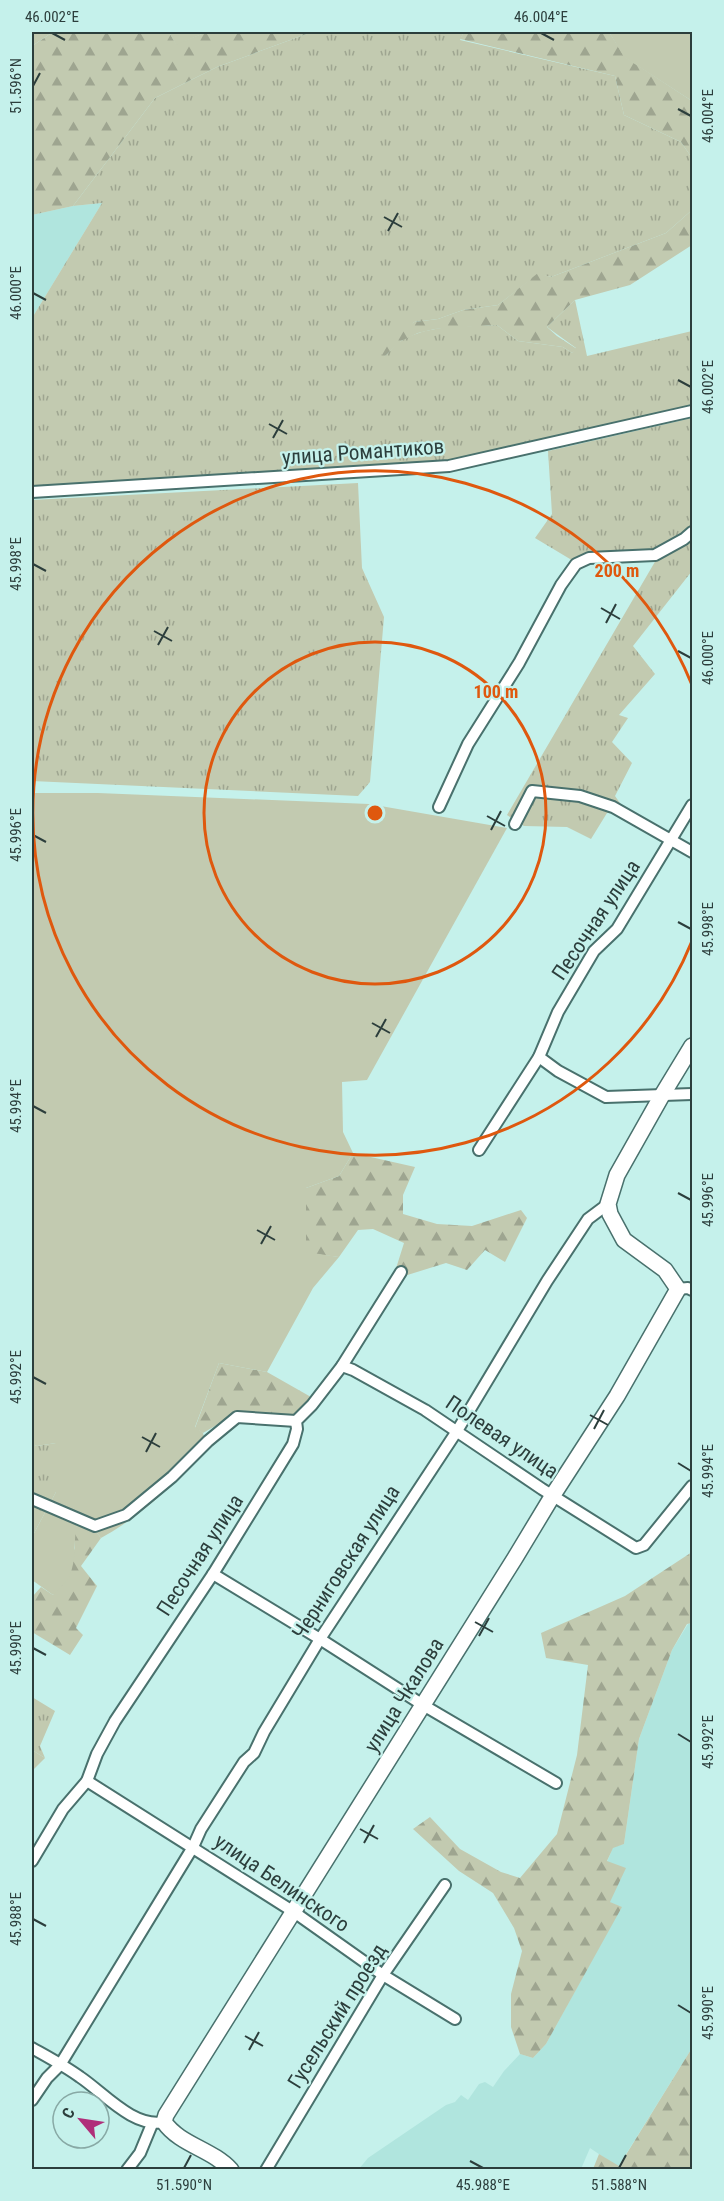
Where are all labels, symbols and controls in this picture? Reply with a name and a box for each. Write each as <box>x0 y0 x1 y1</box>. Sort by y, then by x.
text: 46.002°E <box>25 8 79 26</box>
text: 46.004°E <box>514 8 568 26</box>
text: 51.596°N <box>7 58 25 114</box>
text: 46.004°E <box>699 89 717 143</box>
text: 46.000°E <box>7 266 25 320</box>
text: 46.002°E <box>699 360 717 414</box>
street label: улица Романтиков <box>281 434 445 470</box>
text: 45.998°E <box>7 537 25 591</box>
text: 200 m <box>595 560 639 581</box>
text: 46.000°E <box>699 631 717 685</box>
text: 100 m <box>474 681 518 702</box>
centre of rings <box>365 803 385 823</box>
text: 45.996°E <box>7 808 25 862</box>
street label: Песочная улица <box>547 855 645 985</box>
text: 45.998°E <box>699 902 717 956</box>
text: 45.994°E <box>7 1079 25 1133</box>
text: 45.996°E <box>699 1173 717 1227</box>
text: 45.992°E <box>7 1350 25 1404</box>
street label: Полевая улица <box>441 1391 563 1483</box>
text: 45.994°E <box>699 1444 717 1498</box>
street label: Черниговская улица <box>287 1481 405 1643</box>
street label: Песочная улица <box>152 1490 248 1620</box>
text: 45.990°E <box>7 1621 25 1675</box>
street label: улица Чкалова <box>359 1633 449 1757</box>
text: 45.992°E <box>699 1715 717 1769</box>
street label: улица Белинского <box>210 1829 354 1937</box>
text: 45.988°E <box>7 1892 25 1946</box>
street label: Гусельский проезд <box>283 1939 391 2093</box>
text: 45.990°E <box>699 1986 717 2040</box>
north arrow <box>51 2090 111 2150</box>
text: С <box>58 2104 79 2122</box>
text: 51.590°N <box>156 2176 212 2194</box>
text: 45.988°E <box>456 2176 510 2194</box>
text: 51.588°N <box>591 2176 647 2194</box>

